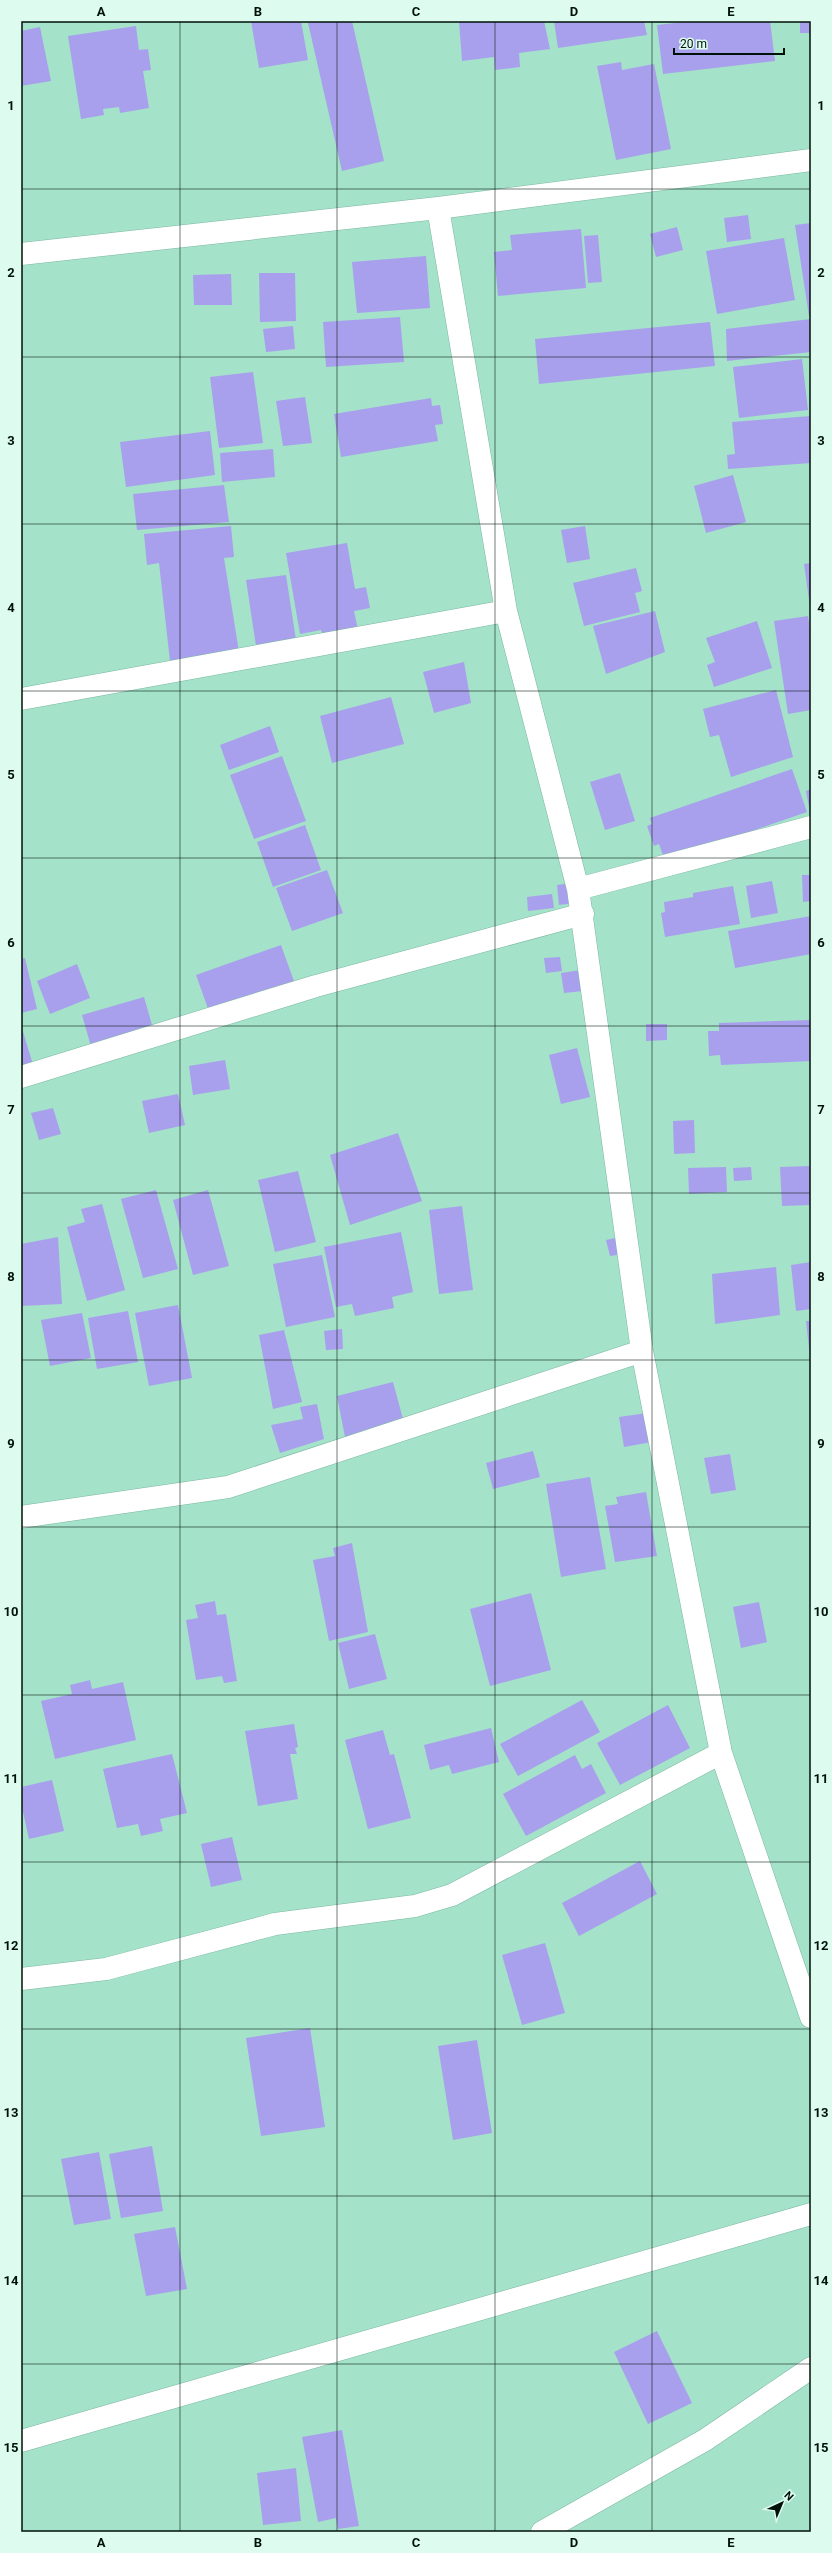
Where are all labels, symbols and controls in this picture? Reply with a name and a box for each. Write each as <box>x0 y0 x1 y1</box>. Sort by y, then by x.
text: A <box>97 4 106 19</box>
text: B <box>254 4 262 19</box>
text: C <box>412 4 421 19</box>
text: D <box>570 4 578 19</box>
text: E <box>727 4 735 19</box>
scale bar <box>674 30 784 56</box>
text: 20 m <box>680 37 707 51</box>
text: 1 <box>7 98 15 113</box>
text: 1 <box>817 98 825 113</box>
text: 2 <box>7 265 15 280</box>
text: 2 <box>817 265 825 280</box>
text: 3 <box>7 433 15 448</box>
text: 3 <box>817 433 825 448</box>
text: 4 <box>7 600 15 615</box>
text: 4 <box>817 600 825 615</box>
text: 5 <box>7 767 15 782</box>
text: 5 <box>817 767 825 782</box>
text: 6 <box>7 935 15 950</box>
text: 6 <box>817 935 825 950</box>
text: 7 <box>7 1102 15 1117</box>
text: 7 <box>817 1102 825 1117</box>
text: 8 <box>7 1269 15 1284</box>
text: 8 <box>817 1269 825 1284</box>
text: 9 <box>7 1436 15 1451</box>
text: 9 <box>817 1436 825 1451</box>
text: 10 <box>4 1604 18 1619</box>
text: 10 <box>814 1604 828 1619</box>
text: 11 <box>4 1771 18 1786</box>
text: 11 <box>814 1771 828 1786</box>
text: 12 <box>4 1938 18 1953</box>
text: 12 <box>814 1938 828 1953</box>
text: 13 <box>4 2105 18 2120</box>
text: 13 <box>814 2105 828 2120</box>
text: 14 <box>4 2273 19 2288</box>
text: 14 <box>814 2273 829 2288</box>
text: 15 <box>4 2440 18 2455</box>
text: 15 <box>814 2440 828 2455</box>
north arrow <box>762 2483 802 2523</box>
text: N <box>781 2489 796 2504</box>
text: A <box>97 2535 106 2550</box>
text: B <box>254 2535 262 2550</box>
text: C <box>412 2535 421 2550</box>
text: D <box>570 2535 578 2550</box>
text: E <box>727 2535 735 2550</box>

